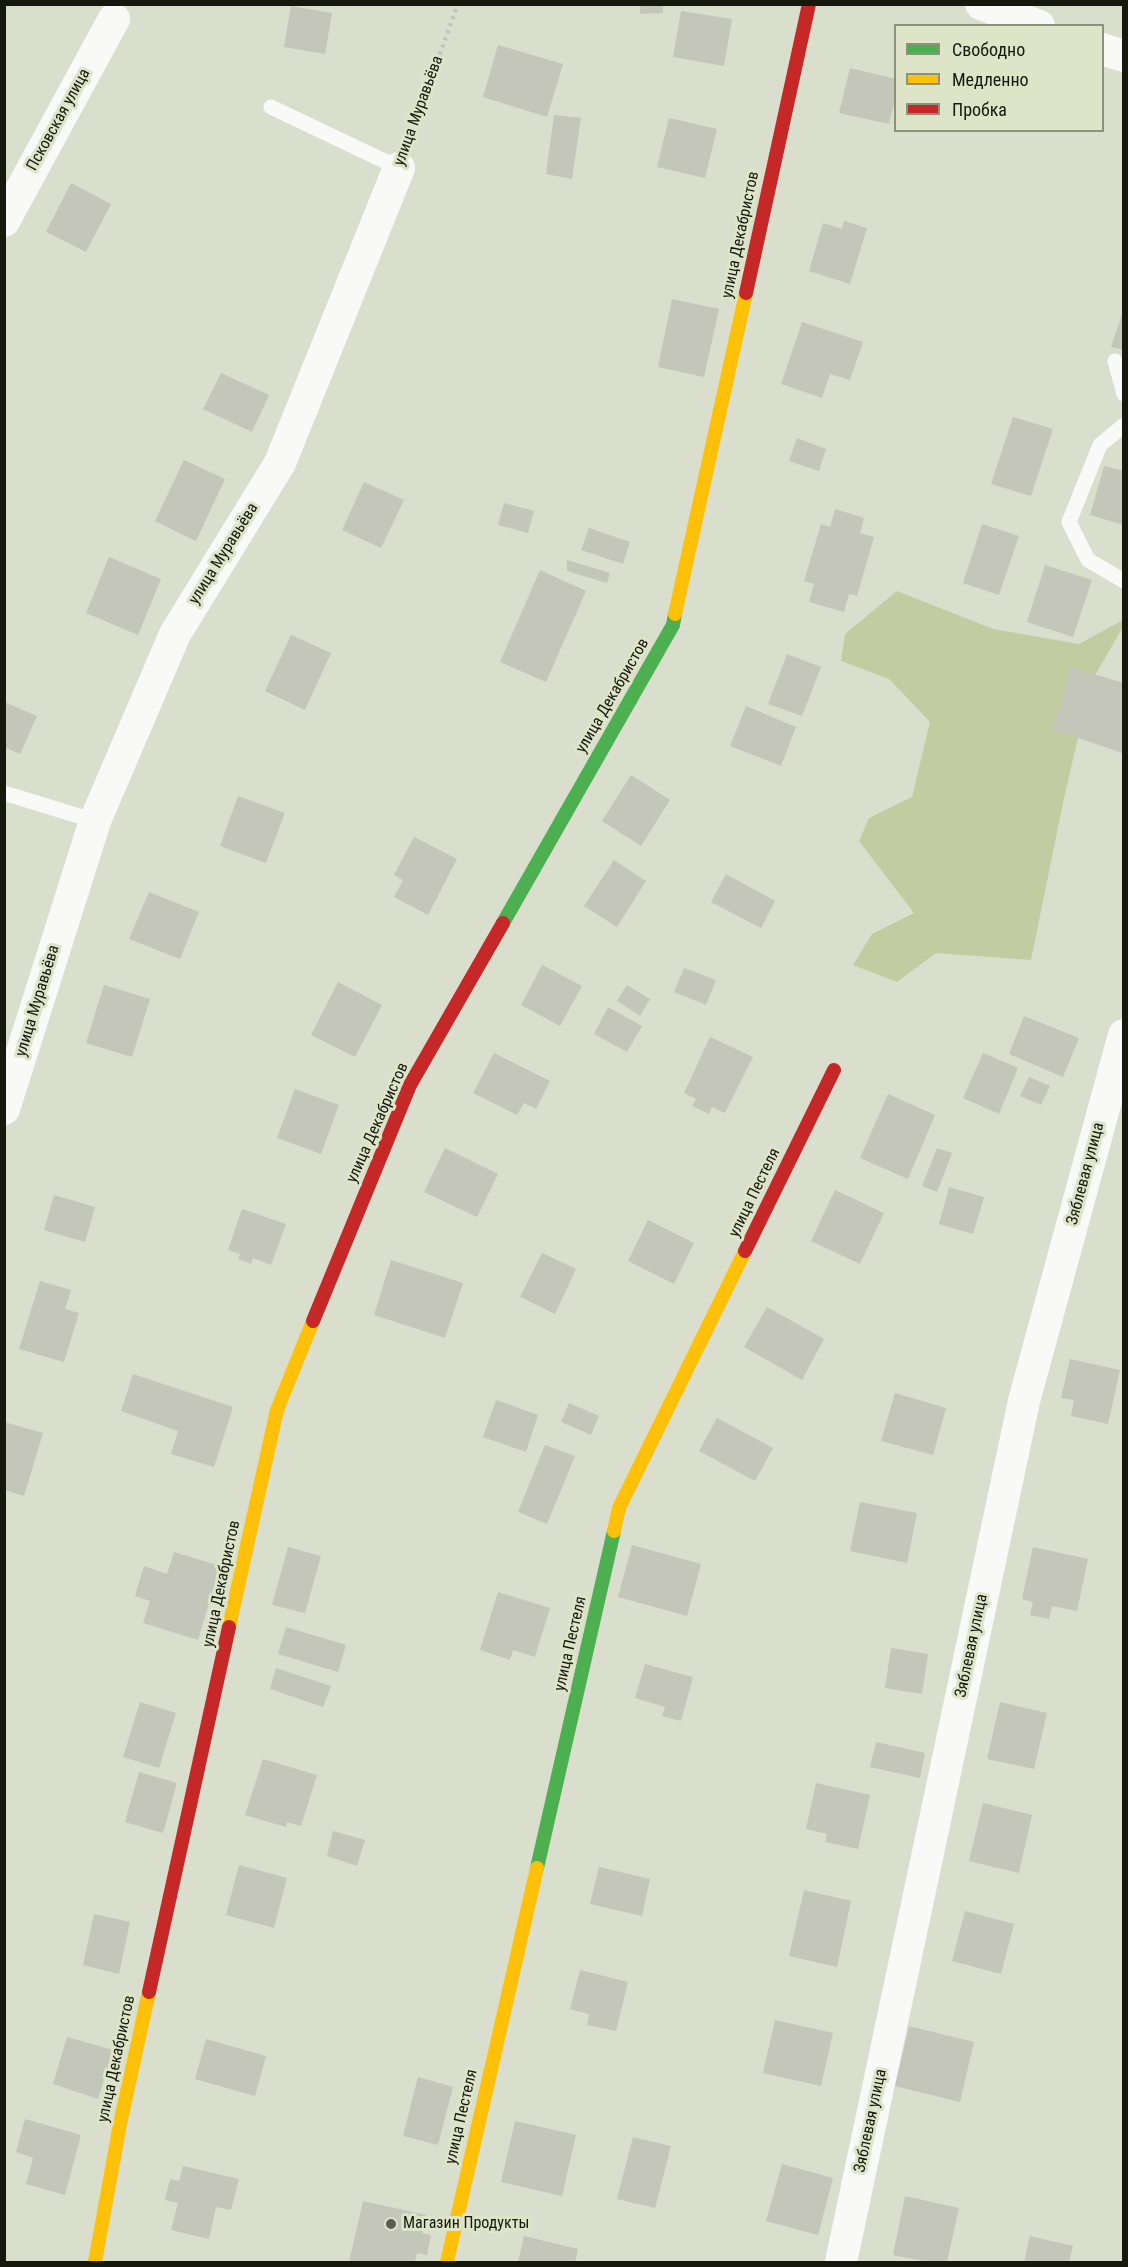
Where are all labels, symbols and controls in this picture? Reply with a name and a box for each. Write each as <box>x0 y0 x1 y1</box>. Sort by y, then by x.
legend <box>894 24 1104 132</box>
text: Свободно <box>952 39 1025 60</box>
street label: улица Муравьёва <box>390 53 448 169</box>
street label: Псковская улица <box>23 66 95 174</box>
text: Медленно <box>952 69 1029 90</box>
text: Пробка <box>952 99 1007 120</box>
street label: улица Декабристов <box>718 170 764 300</box>
street label: улица Муравьёва <box>185 500 263 608</box>
street label: улица Декабристов <box>572 635 654 757</box>
street label: улица Муравьёва <box>12 943 64 1059</box>
street label: улица Декабристов <box>343 1060 413 1186</box>
street label: Зяблевая улица <box>1063 1121 1109 1227</box>
street label: улица Пестеля <box>725 1145 785 1241</box>
street label: улица Декабристов <box>199 1519 245 1649</box>
street label: Зяблевая улица <box>952 1593 992 1699</box>
street label: улица Пестеля <box>551 1595 591 1693</box>
street label: улица Декабристов <box>94 1994 140 2124</box>
street label: улица Пестеля <box>442 2068 482 2166</box>
street label: Зяблевая улица <box>851 2068 891 2174</box>
place label: Магазин Продукты <box>403 2214 529 2234</box>
marker: Магазин Продукты <box>384 2217 398 2231</box>

